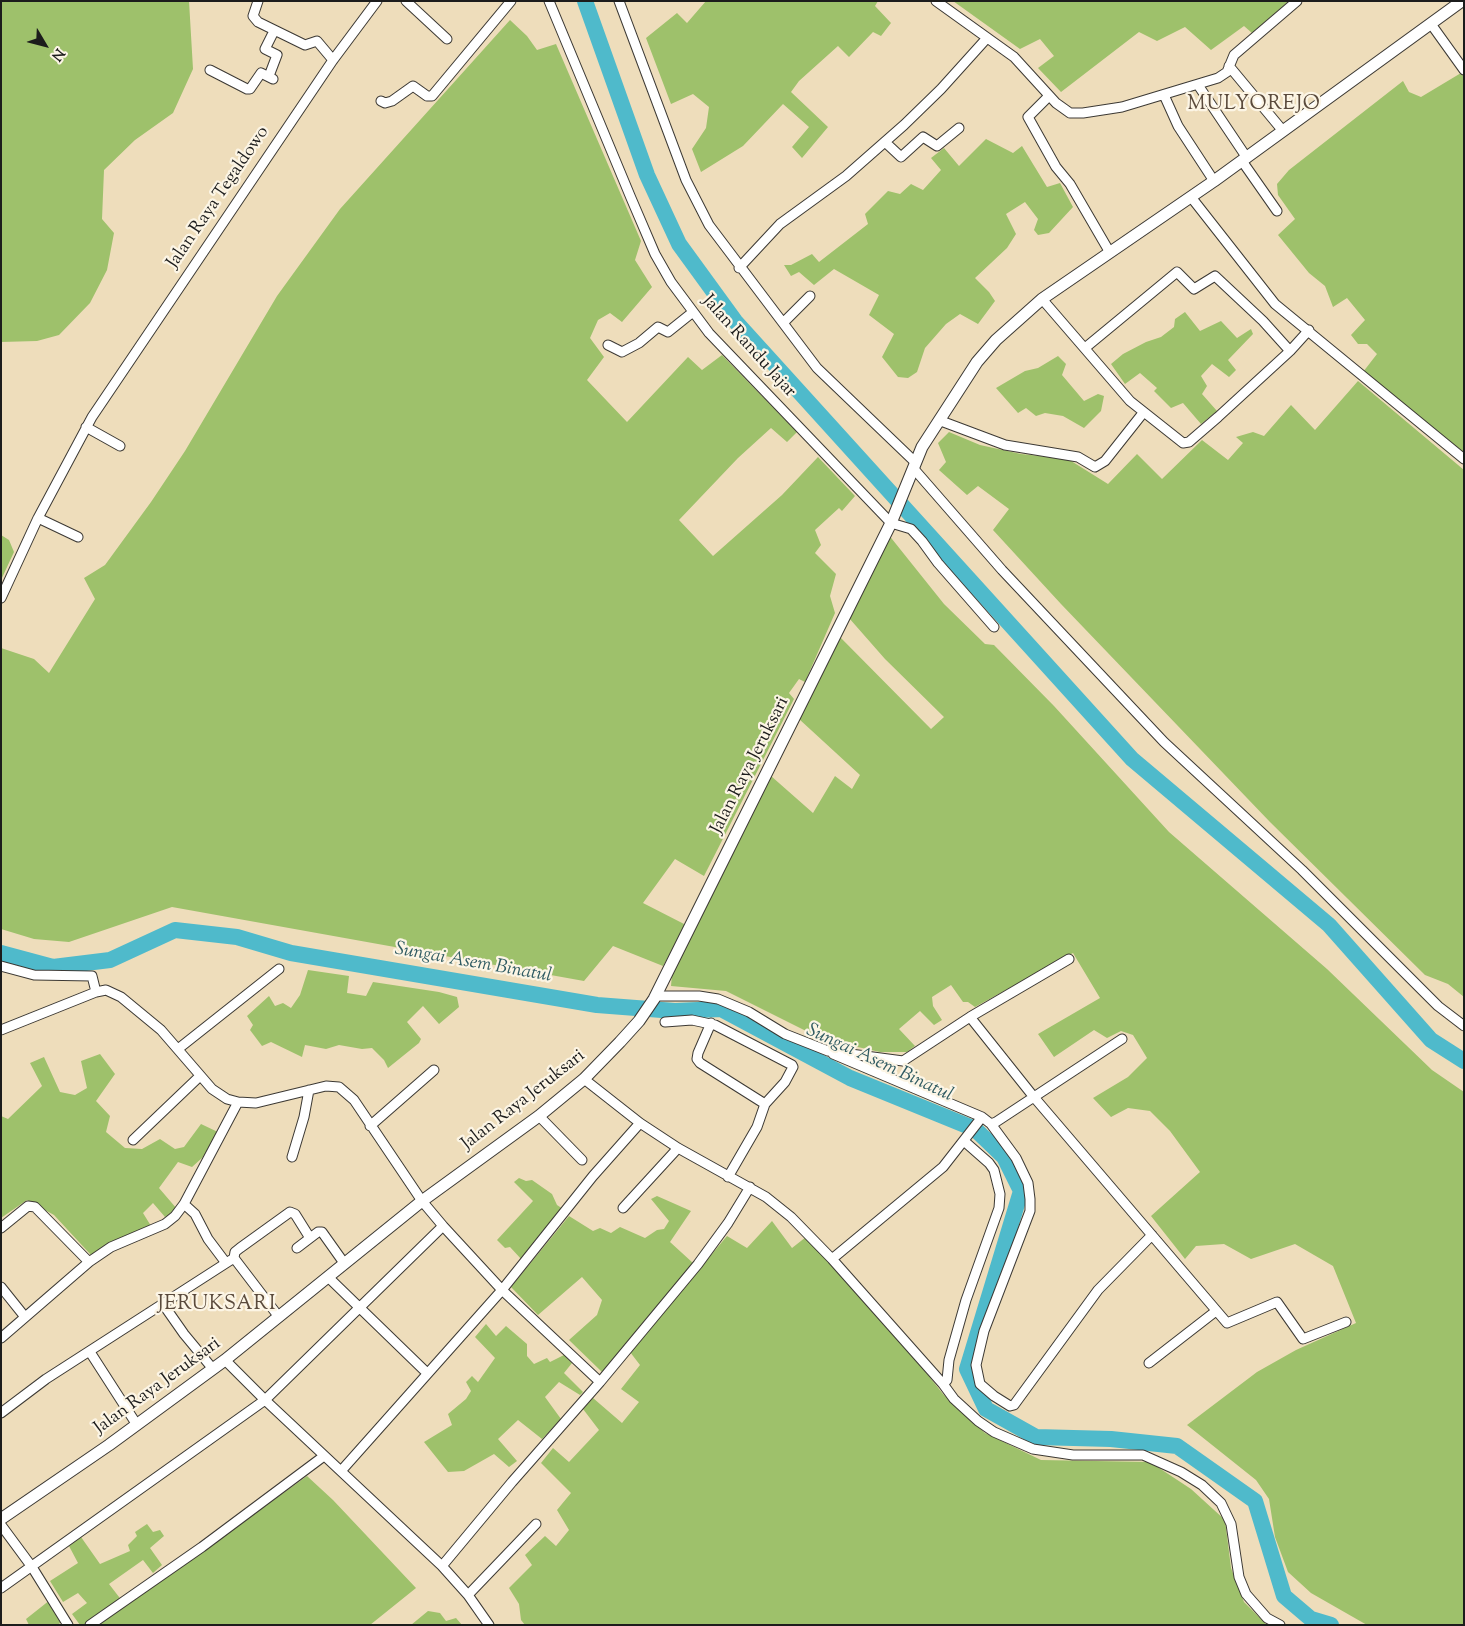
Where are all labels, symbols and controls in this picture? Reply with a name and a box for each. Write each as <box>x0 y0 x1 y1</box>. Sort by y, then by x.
north arrow <box>20 20 70 70</box>
text: N <box>46 44 68 65</box>
district label: MULYOREJO <box>1186 94 1322 118</box>
street label: Jalan Raya Tegaldowo <box>163 123 275 273</box>
street label: Jalan Randu Jajar <box>696 291 800 403</box>
street label: Jalan Raya Jeruksari <box>707 694 795 838</box>
water label: Sungai Asem Binatul <box>393 939 553 989</box>
water label: Sungai Asem Binatul <box>802 1020 956 1108</box>
street label: Jalan Raya Jeruksari <box>458 1046 590 1156</box>
district label: JERUKSARI <box>156 1294 278 1318</box>
street label: Jalan Raya Jeruksari <box>91 1334 225 1440</box>

